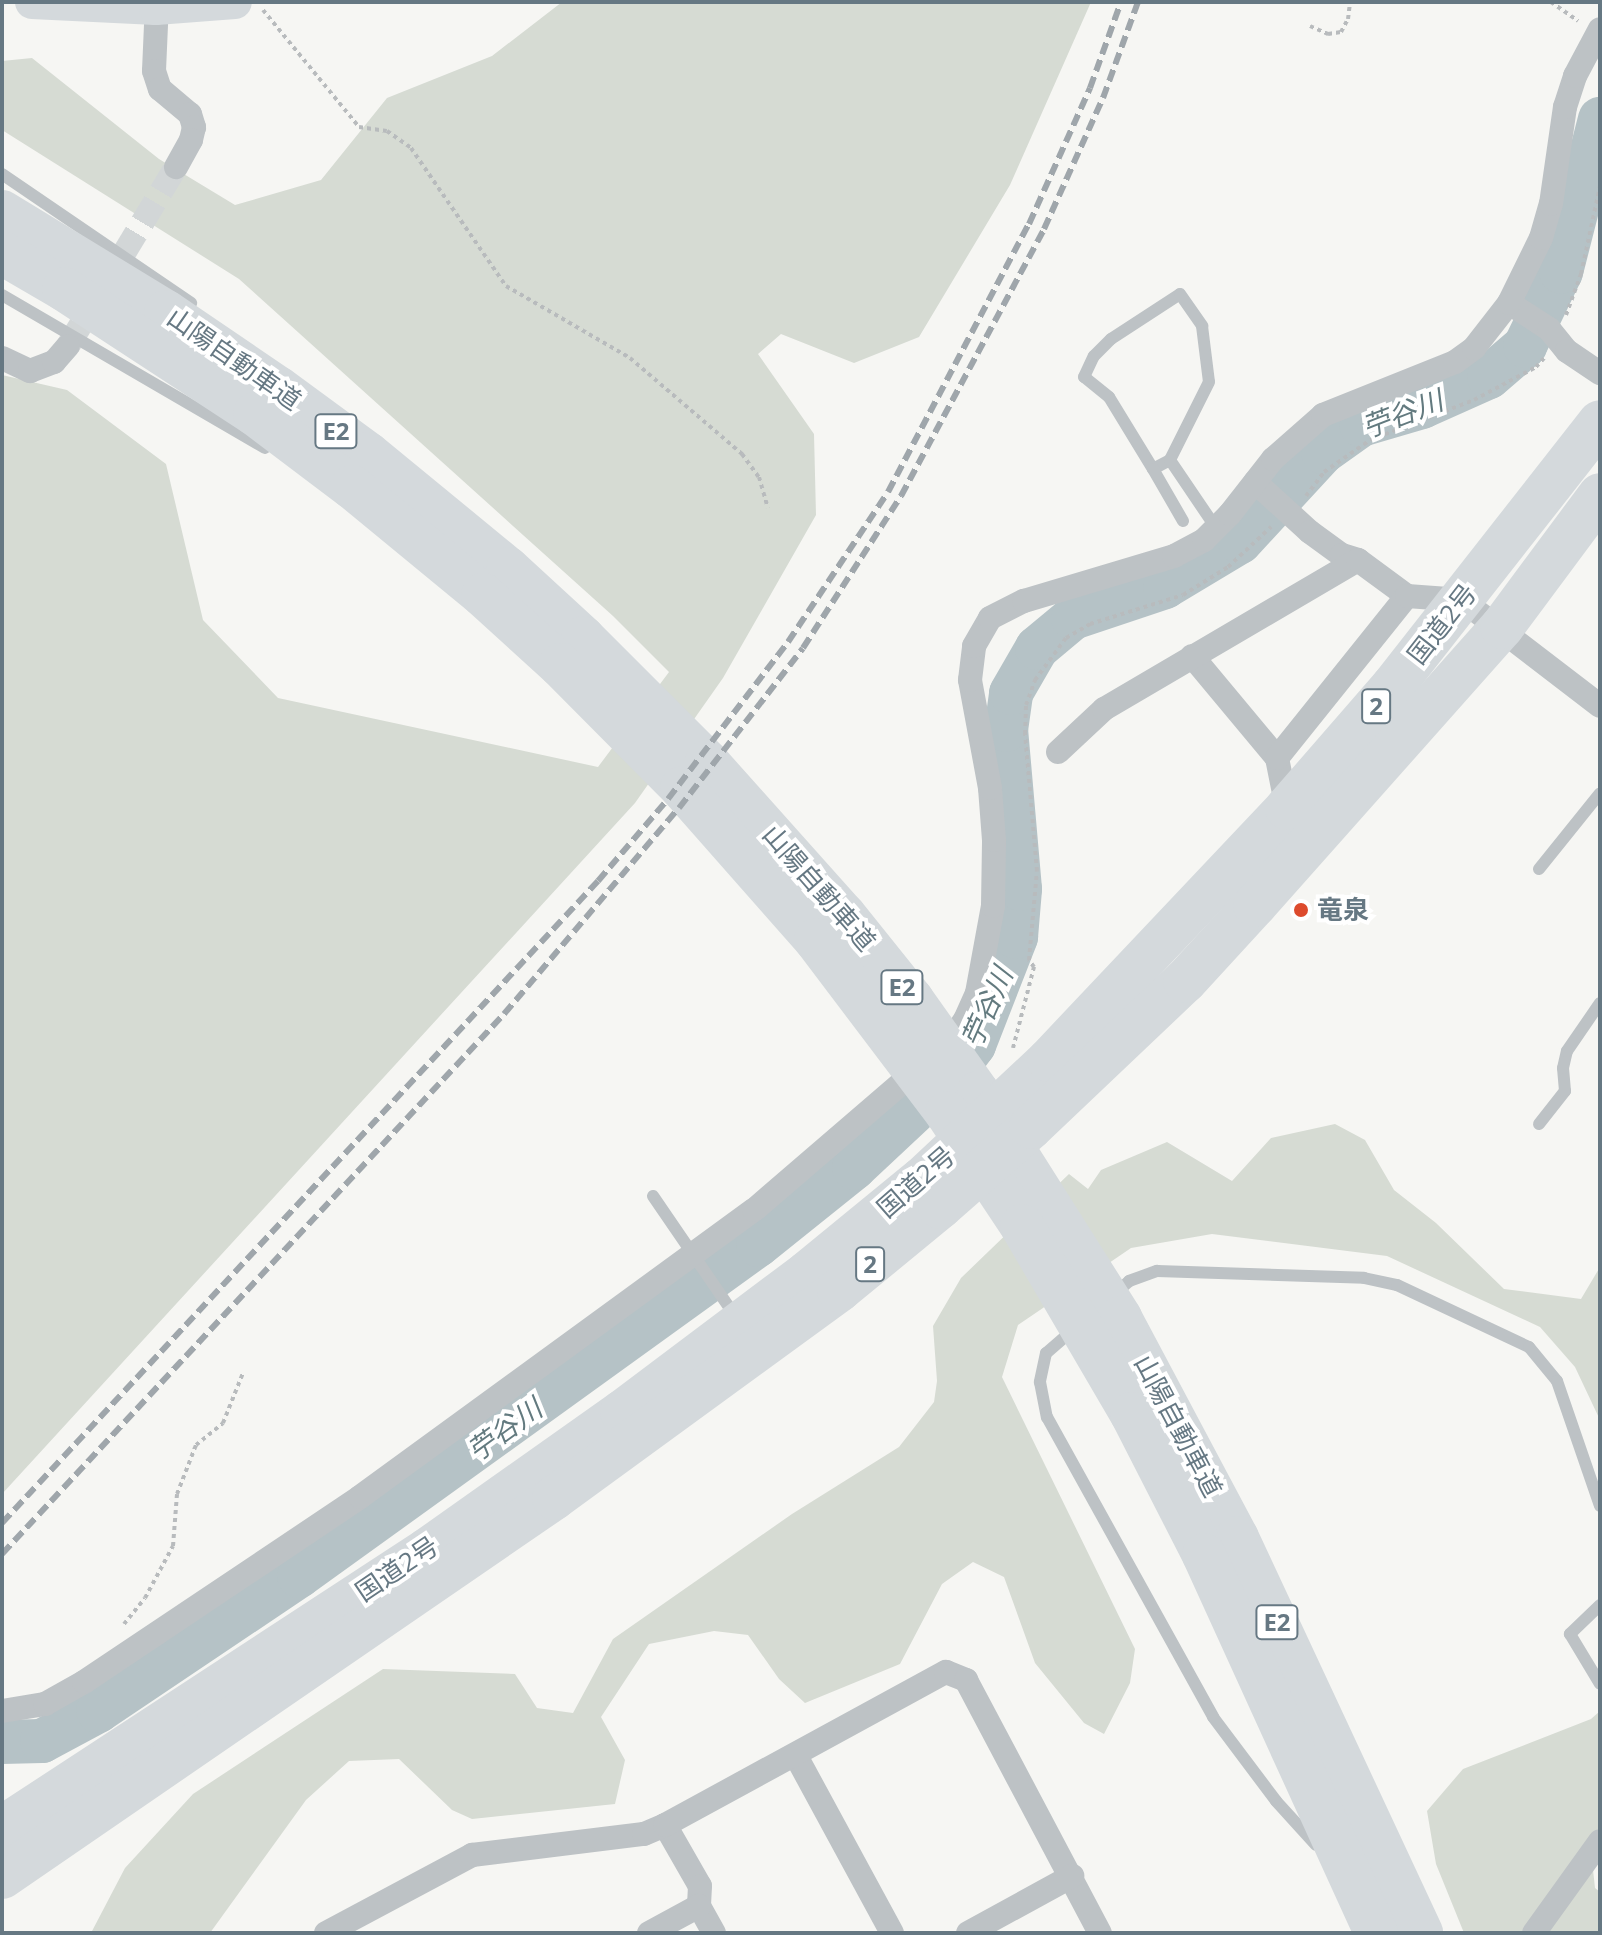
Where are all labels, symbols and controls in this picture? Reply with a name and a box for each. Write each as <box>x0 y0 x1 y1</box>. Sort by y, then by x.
street label: 山陽自動車道 <box>161 301 307 417</box>
water label: 苧谷川 <box>1357 382 1447 444</box>
road number: E2 <box>314 411 358 451</box>
street label: 国道2号 <box>1401 578 1483 670</box>
road number: 2 <box>1360 686 1392 726</box>
street label: 山陽自動車道 <box>756 819 882 957</box>
place label: 竜泉 <box>1317 894 1369 926</box>
marker: 竜泉 <box>1292 901 1310 919</box>
water label: 苧谷川 <box>954 962 1018 1052</box>
road number: E2 <box>880 967 924 1007</box>
street label: 国道2号 <box>871 1140 961 1224</box>
road number: 2 <box>854 1244 886 1284</box>
street label: 山陽自動車道 <box>1128 1350 1228 1502</box>
water label: 苧谷川 <box>460 1391 548 1467</box>
street label: 国道2号 <box>350 1530 444 1608</box>
road number: E2 <box>1255 1602 1299 1642</box>

